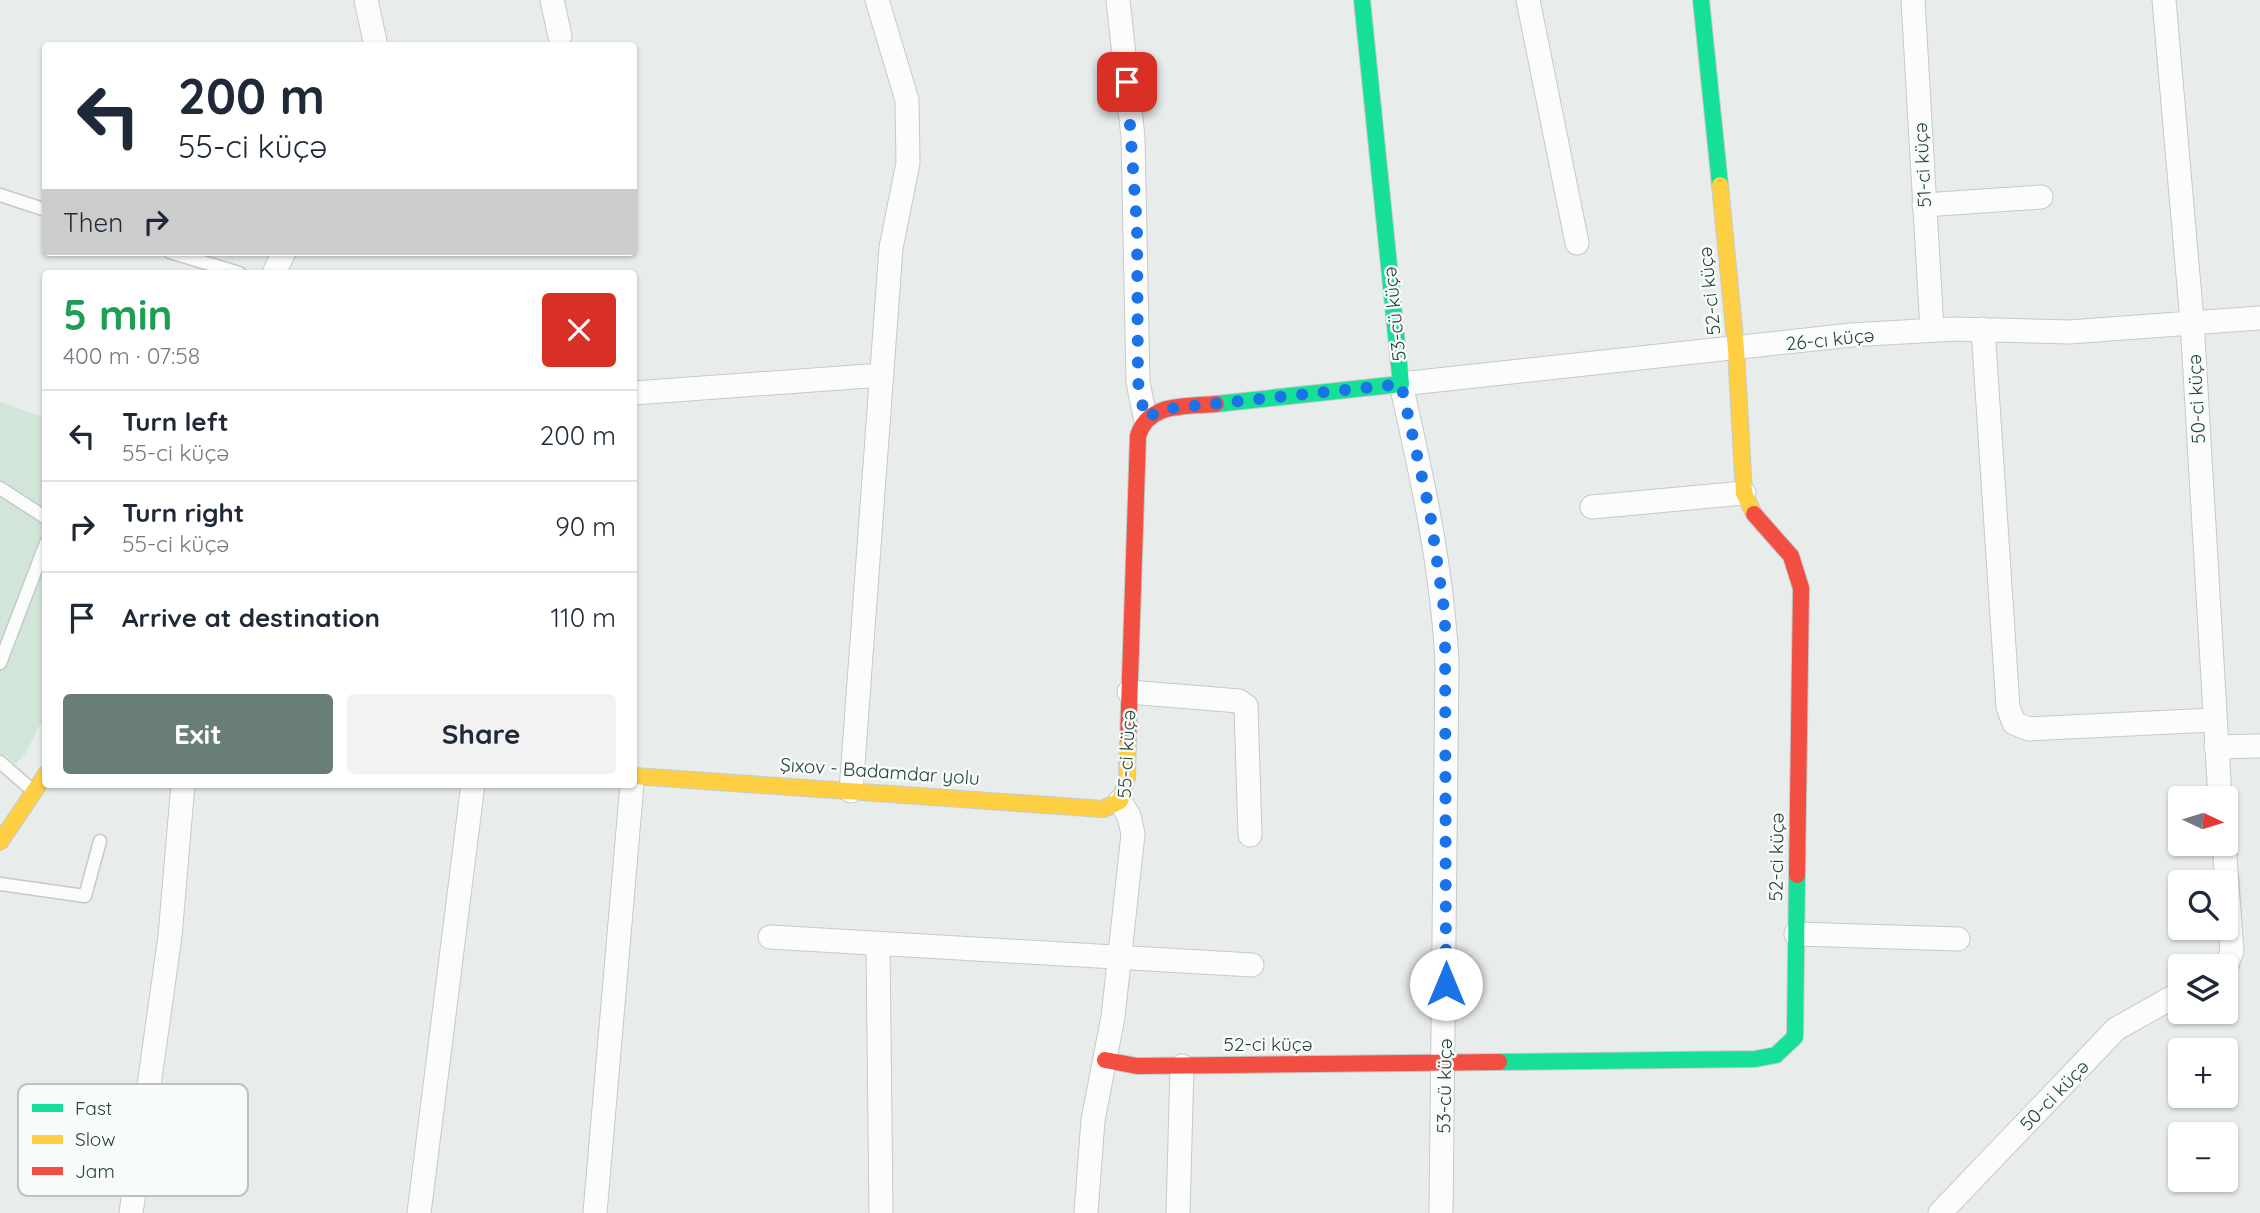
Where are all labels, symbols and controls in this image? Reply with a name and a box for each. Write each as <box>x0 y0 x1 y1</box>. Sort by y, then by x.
pin <box>1097 52 1157 112</box>
icon: arrive <box>1108 63 1146 101</box>
text: 200 m <box>178 65 325 126</box>
icon: left <box>63 70 154 161</box>
street label: 51-ci küçə <box>1908 122 1936 208</box>
text: 55-ci küçə <box>178 126 327 166</box>
icon: right <box>137 203 175 241</box>
text: Then <box>63 206 123 239</box>
street label: 52-ci küçə <box>1692 246 1726 336</box>
street label: 53-cü küçə <box>1377 265 1411 363</box>
text: 5 min <box>63 288 173 341</box>
button: close <box>542 293 616 367</box>
street label: 26-cı küçə <box>1785 322 1875 356</box>
text: 400 m · 07:58 <box>63 341 200 370</box>
street label: 50-ci küçə <box>2182 354 2210 444</box>
text: Turn left <box>122 405 229 438</box>
icon: left <box>63 417 101 455</box>
text: 200 m <box>540 419 616 452</box>
text: 55-ci küçə <box>122 438 229 467</box>
text: Turn right <box>122 496 244 529</box>
icon: right <box>63 508 101 546</box>
text: 90 m <box>555 510 616 543</box>
text: 55-ci küçə <box>122 529 229 558</box>
icon: arrive <box>63 599 101 637</box>
text: Arrive at destination <box>122 601 380 634</box>
text: 110 m <box>550 601 616 634</box>
button: Exit <box>63 694 333 774</box>
button: Share <box>347 694 616 774</box>
street label: 55-ci küçə <box>1112 709 1140 799</box>
street label: Şıxov - Badamdar yolu <box>779 752 981 790</box>
north arrow <box>2168 786 2238 856</box>
map controls <box>2168 786 2238 1192</box>
street label: 52-ci küçə <box>1763 812 1789 902</box>
button: search <box>2168 870 2238 940</box>
position arrow <box>1409 947 1483 1021</box>
button: layers <box>2168 954 2238 1024</box>
street label: 52-ci küçə <box>1224 1032 1312 1056</box>
street label: 53-cü küçə <box>1431 1038 1457 1134</box>
button: + <box>2168 1038 2238 1108</box>
street label: 50-ci küçə <box>2014 1054 2094 1136</box>
legend <box>18 1084 248 1196</box>
text: Fast <box>75 1096 112 1120</box>
button: − <box>2168 1122 2238 1192</box>
text: Slow <box>75 1127 116 1151</box>
text: Jam <box>75 1159 115 1183</box>

